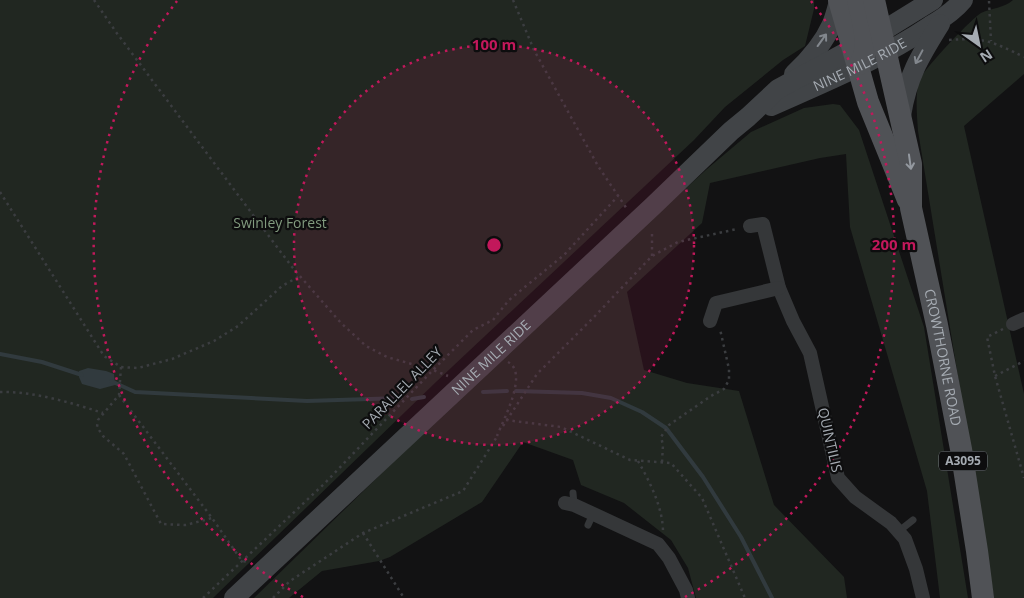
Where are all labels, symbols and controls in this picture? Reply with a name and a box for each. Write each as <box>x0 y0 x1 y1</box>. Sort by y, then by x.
north arrow <box>954 20 1004 70</box>
street label: NINE MILE RIDE <box>810 33 910 95</box>
one-way arrow <box>817 33 827 47</box>
text: 100 m <box>472 34 516 54</box>
text: N <box>976 45 996 67</box>
one-way arrow <box>914 50 924 64</box>
one-way arrow <box>905 154 915 170</box>
park label: Swinley Forest <box>233 213 327 232</box>
text: 200 m <box>872 234 916 254</box>
centre of rings <box>485 236 503 254</box>
street label: CROWTHORNE ROAD <box>920 287 966 428</box>
street label: NINE MILE RIDE <box>447 315 535 399</box>
street label: PARALLEL ALLEY <box>358 342 446 433</box>
street label: QUINTILIS <box>814 406 847 474</box>
road number: A3095 <box>939 452 987 471</box>

